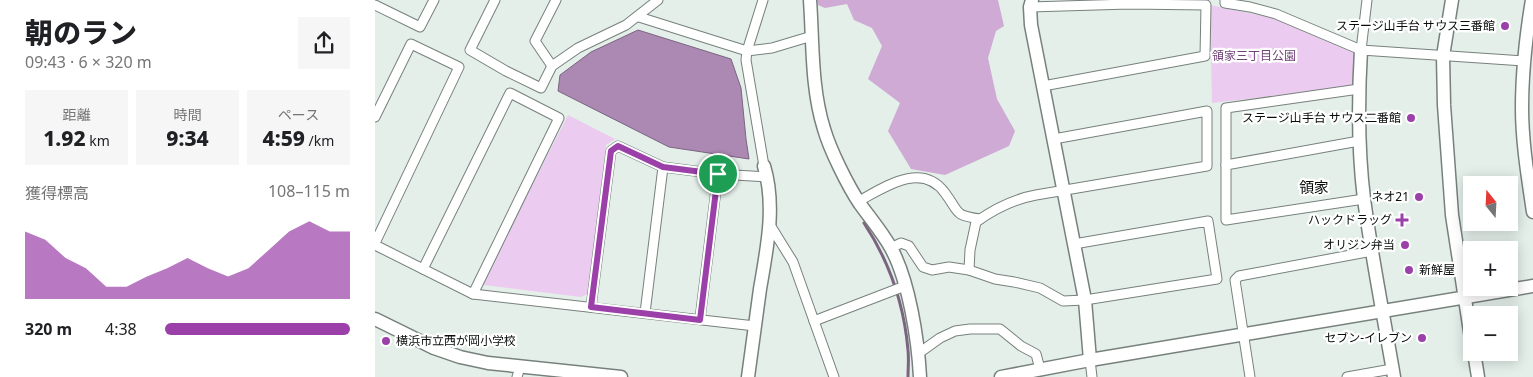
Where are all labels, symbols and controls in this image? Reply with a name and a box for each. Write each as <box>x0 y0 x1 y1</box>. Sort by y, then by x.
text: 朝のラン <box>25 13 137 51</box>
button: share <box>298 17 350 69</box>
place label: ステージ山手台 サウス三番館 <box>1336 17 1495 34</box>
marker: ステージ山手台 サウス三番館 <box>1499 20 1511 32</box>
park label: 領家三丁目公園 <box>1212 47 1296 64</box>
text: 09:43 · 6 × 320 m <box>25 51 152 73</box>
text: 距離 <box>63 105 91 124</box>
text: 時間 <box>174 105 202 124</box>
text: ペース <box>278 105 319 124</box>
place label: ステージ山手台 サウス二番館 <box>1242 109 1401 126</box>
marker: ステージ山手台 サウス二番館 <box>1405 112 1417 124</box>
text: 1.92 <box>43 124 86 152</box>
text: 9:34 <box>166 124 209 152</box>
text: 4:59 <box>263 124 305 152</box>
text: km <box>86 131 110 150</box>
text: /km <box>305 131 334 150</box>
pin <box>697 153 739 195</box>
icon: arrive <box>704 160 732 188</box>
north arrow <box>1463 176 1517 231</box>
map controls <box>1463 176 1518 361</box>
district label: 領家 <box>1299 177 1329 197</box>
text: 108–115 m <box>268 180 350 202</box>
text: 獲得標高 <box>25 182 89 204</box>
place label: ネオ21 <box>1371 188 1409 205</box>
marker: ネオ21 <box>1413 191 1425 203</box>
place label: ハックドラッグ <box>1308 211 1392 228</box>
marker: ハックドラッグ <box>1396 214 1408 226</box>
place label: オリジン弁当 <box>1323 236 1395 253</box>
marker: オリジン弁当 <box>1399 239 1411 251</box>
button: + <box>1463 241 1518 296</box>
place label: 新鮮屋 <box>1419 261 1455 278</box>
marker: 新鮮屋 <box>1403 264 1415 276</box>
button: − <box>1463 306 1518 361</box>
text: 320 m <box>25 318 72 340</box>
text: 4:38 <box>105 318 137 340</box>
place label: セブン-イレブン <box>1324 329 1412 346</box>
place label: 横浜市立西が岡小学校 <box>396 332 516 349</box>
marker: セブン-イレブン <box>1416 332 1428 344</box>
marker: 横浜市立西が岡小学校 <box>380 335 392 347</box>

